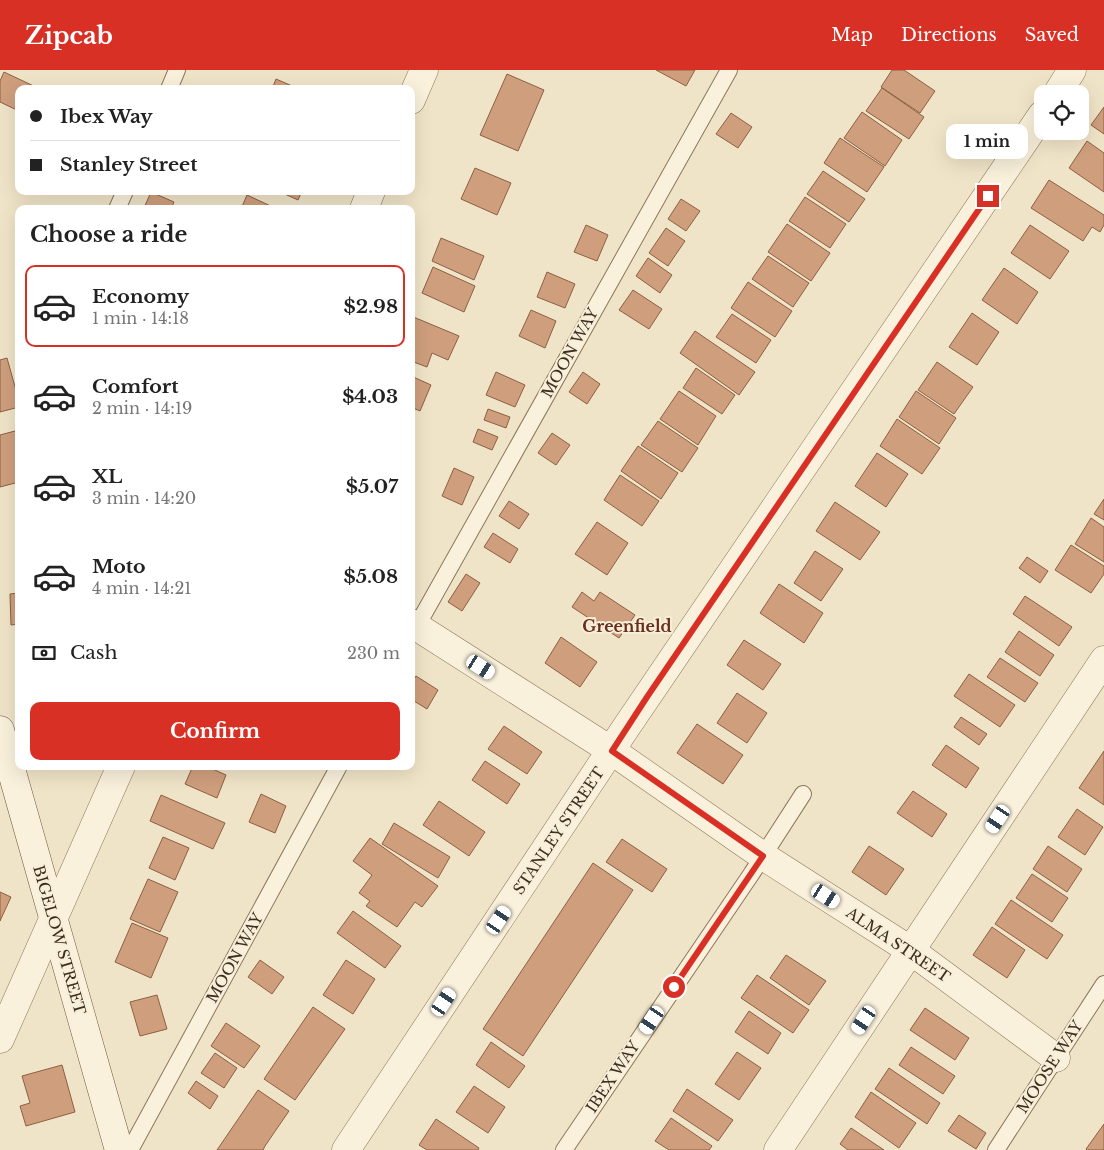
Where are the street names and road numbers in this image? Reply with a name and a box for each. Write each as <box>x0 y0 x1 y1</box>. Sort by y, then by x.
street label: MOON WAY <box>537 304 603 401</box>
street label: STANLEY STREET <box>509 763 608 898</box>
street label: BIGELOW STREET <box>29 863 90 1017</box>
street label: ALMA STREET <box>842 902 954 986</box>
street label: MOON WAY <box>202 909 268 1006</box>
street label: MOOSE WAY <box>1013 1016 1087 1117</box>
street label: IBEX WAY <box>582 1036 644 1116</box>

